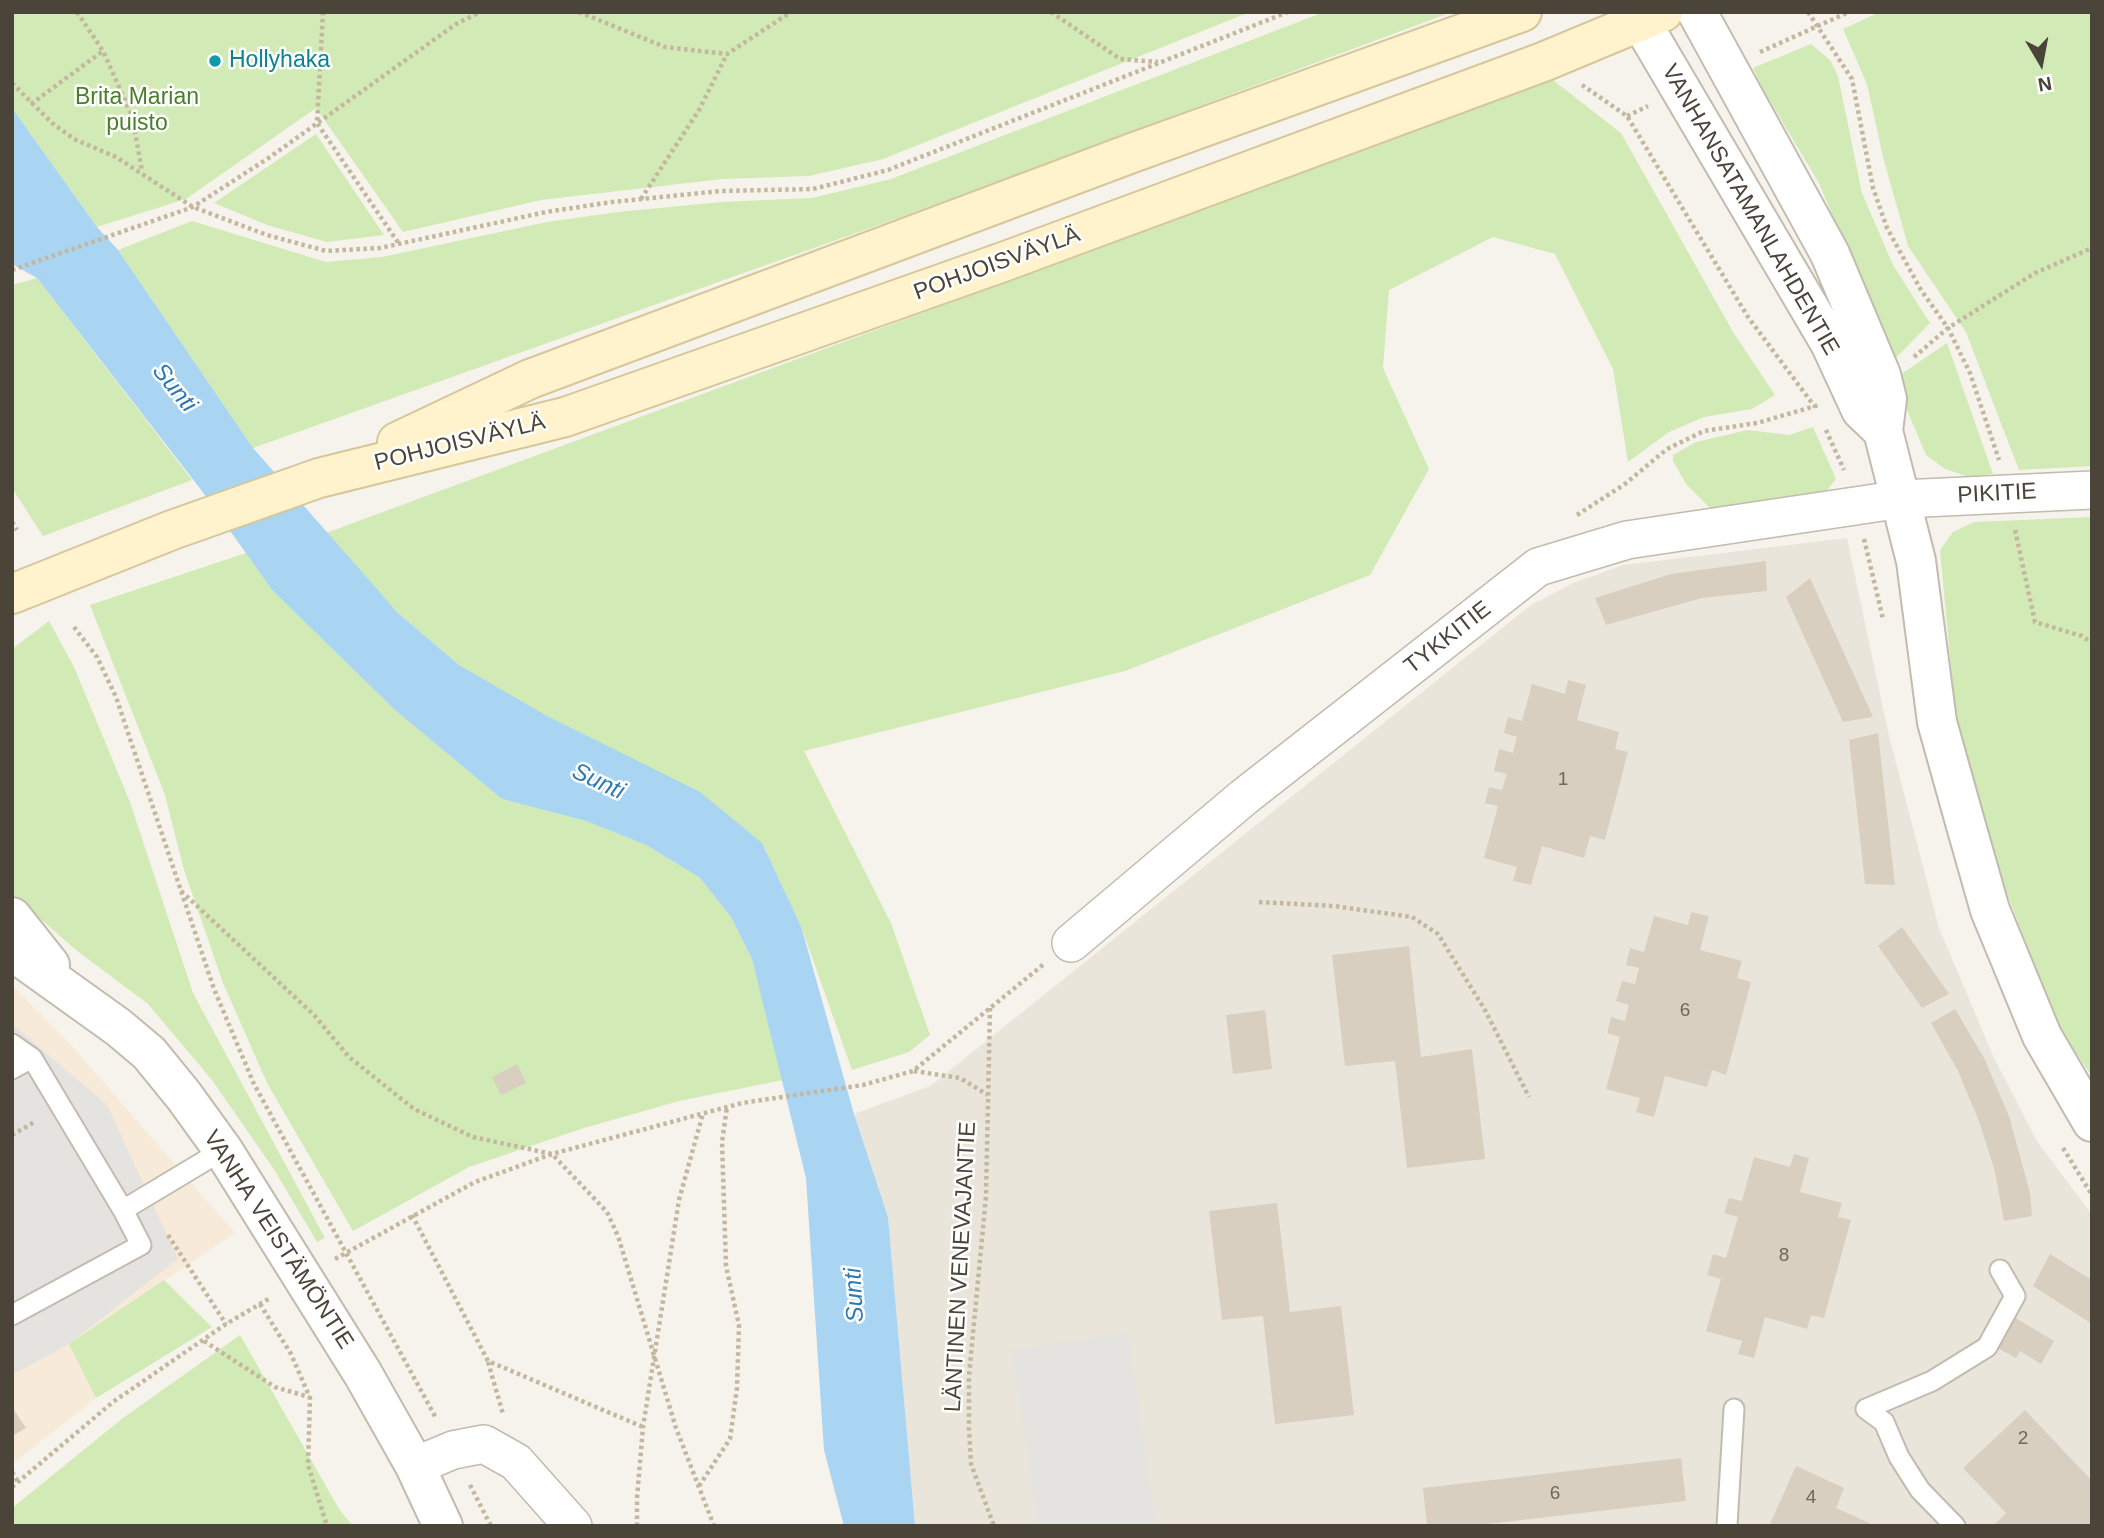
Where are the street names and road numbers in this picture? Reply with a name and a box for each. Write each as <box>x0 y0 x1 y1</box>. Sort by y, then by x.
street label: VANHANSATAMANLAHDENTIE <box>1655 60 1845 360</box>
street label: POHJOISVÄYLÄ <box>910 221 1084 307</box>
street label: POHJOISVÄYLÄ <box>372 408 548 478</box>
street label: PIKITIE <box>1957 478 2037 510</box>
street label: TYKKITIE <box>1399 596 1497 680</box>
street label: LÄNTINEN VENEVAJANTIE <box>940 1121 982 1413</box>
street label: VANHA VEISTÄMÖNTIE <box>197 1125 359 1355</box>

